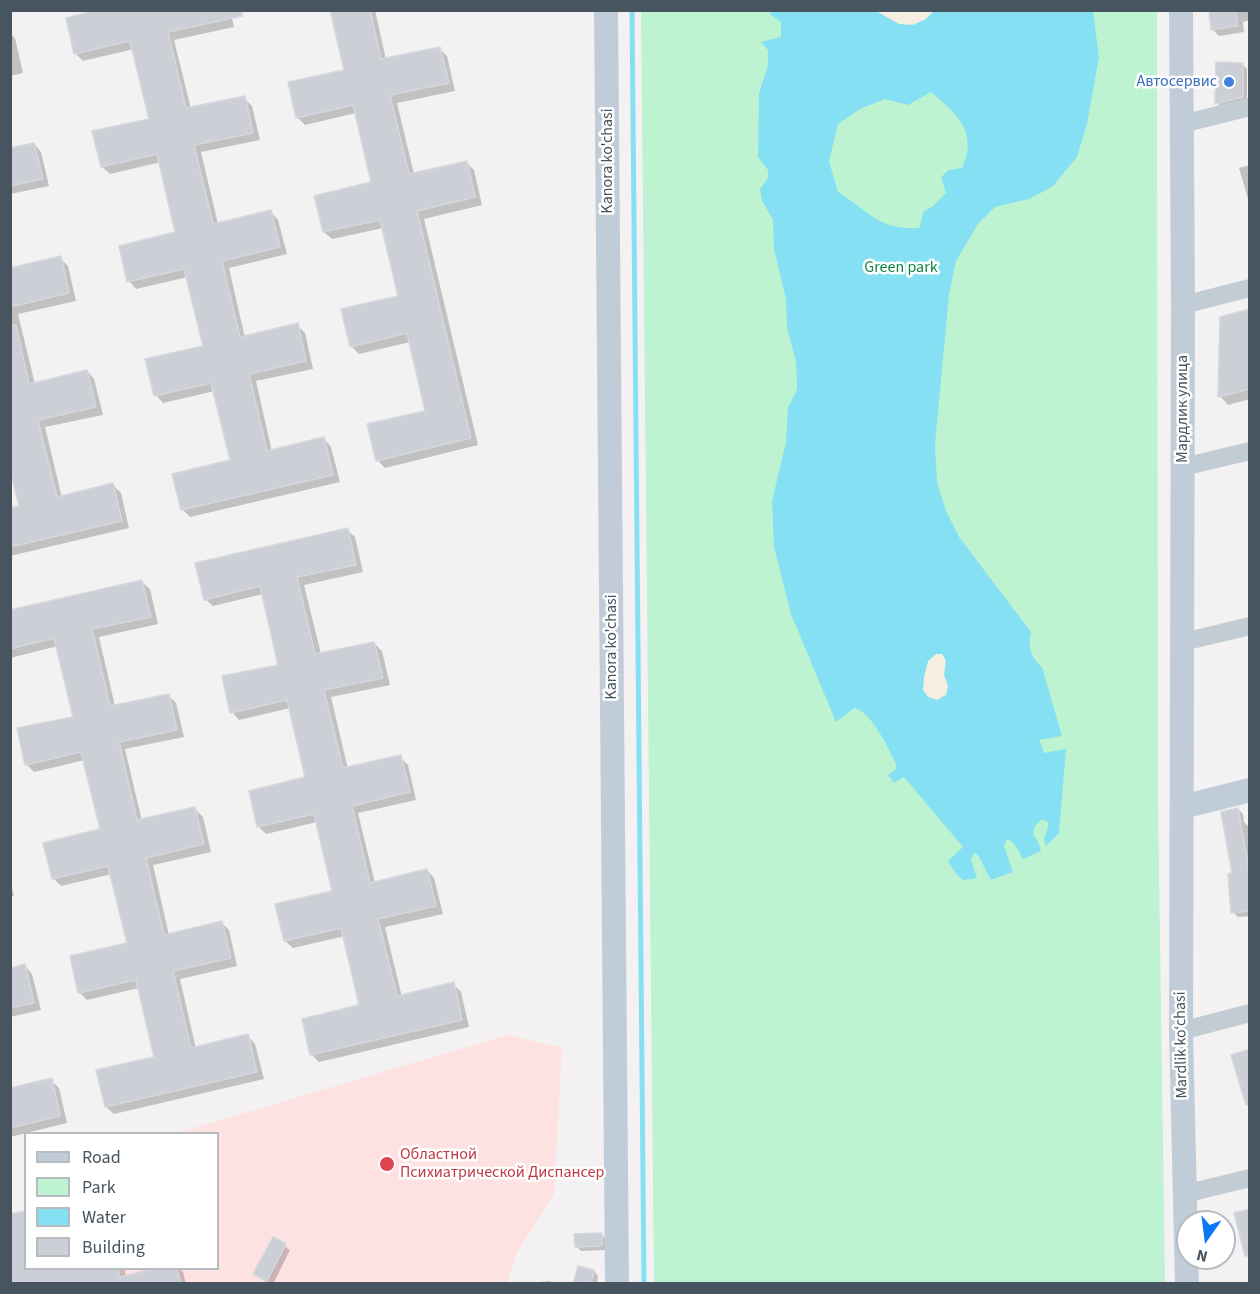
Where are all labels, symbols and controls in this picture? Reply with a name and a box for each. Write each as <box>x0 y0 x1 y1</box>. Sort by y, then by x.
place label: Автосервис <box>1136 72 1217 92</box>
marker: Автосервис <box>1222 75 1236 89</box>
street label: Kanora ko'chasi <box>598 108 618 214</box>
park label: Green park <box>864 258 938 278</box>
street label: Мардлик улица <box>1173 355 1193 463</box>
street label: Kanora ko'chasi <box>602 594 622 700</box>
street label: Mardlik ko‘chasi <box>1171 991 1193 1099</box>
legend <box>24 1132 219 1270</box>
text: Road <box>82 1145 121 1170</box>
place label: Областной Психиатрической Диспансер <box>400 1145 604 1183</box>
marker: Областной Психиатрической Диспансер <box>378 1155 396 1173</box>
text: Park <box>82 1175 116 1200</box>
text: Water <box>82 1205 126 1230</box>
north arrow <box>1176 1210 1236 1270</box>
text: Building <box>82 1235 145 1260</box>
text: N <box>1194 1244 1210 1267</box>

